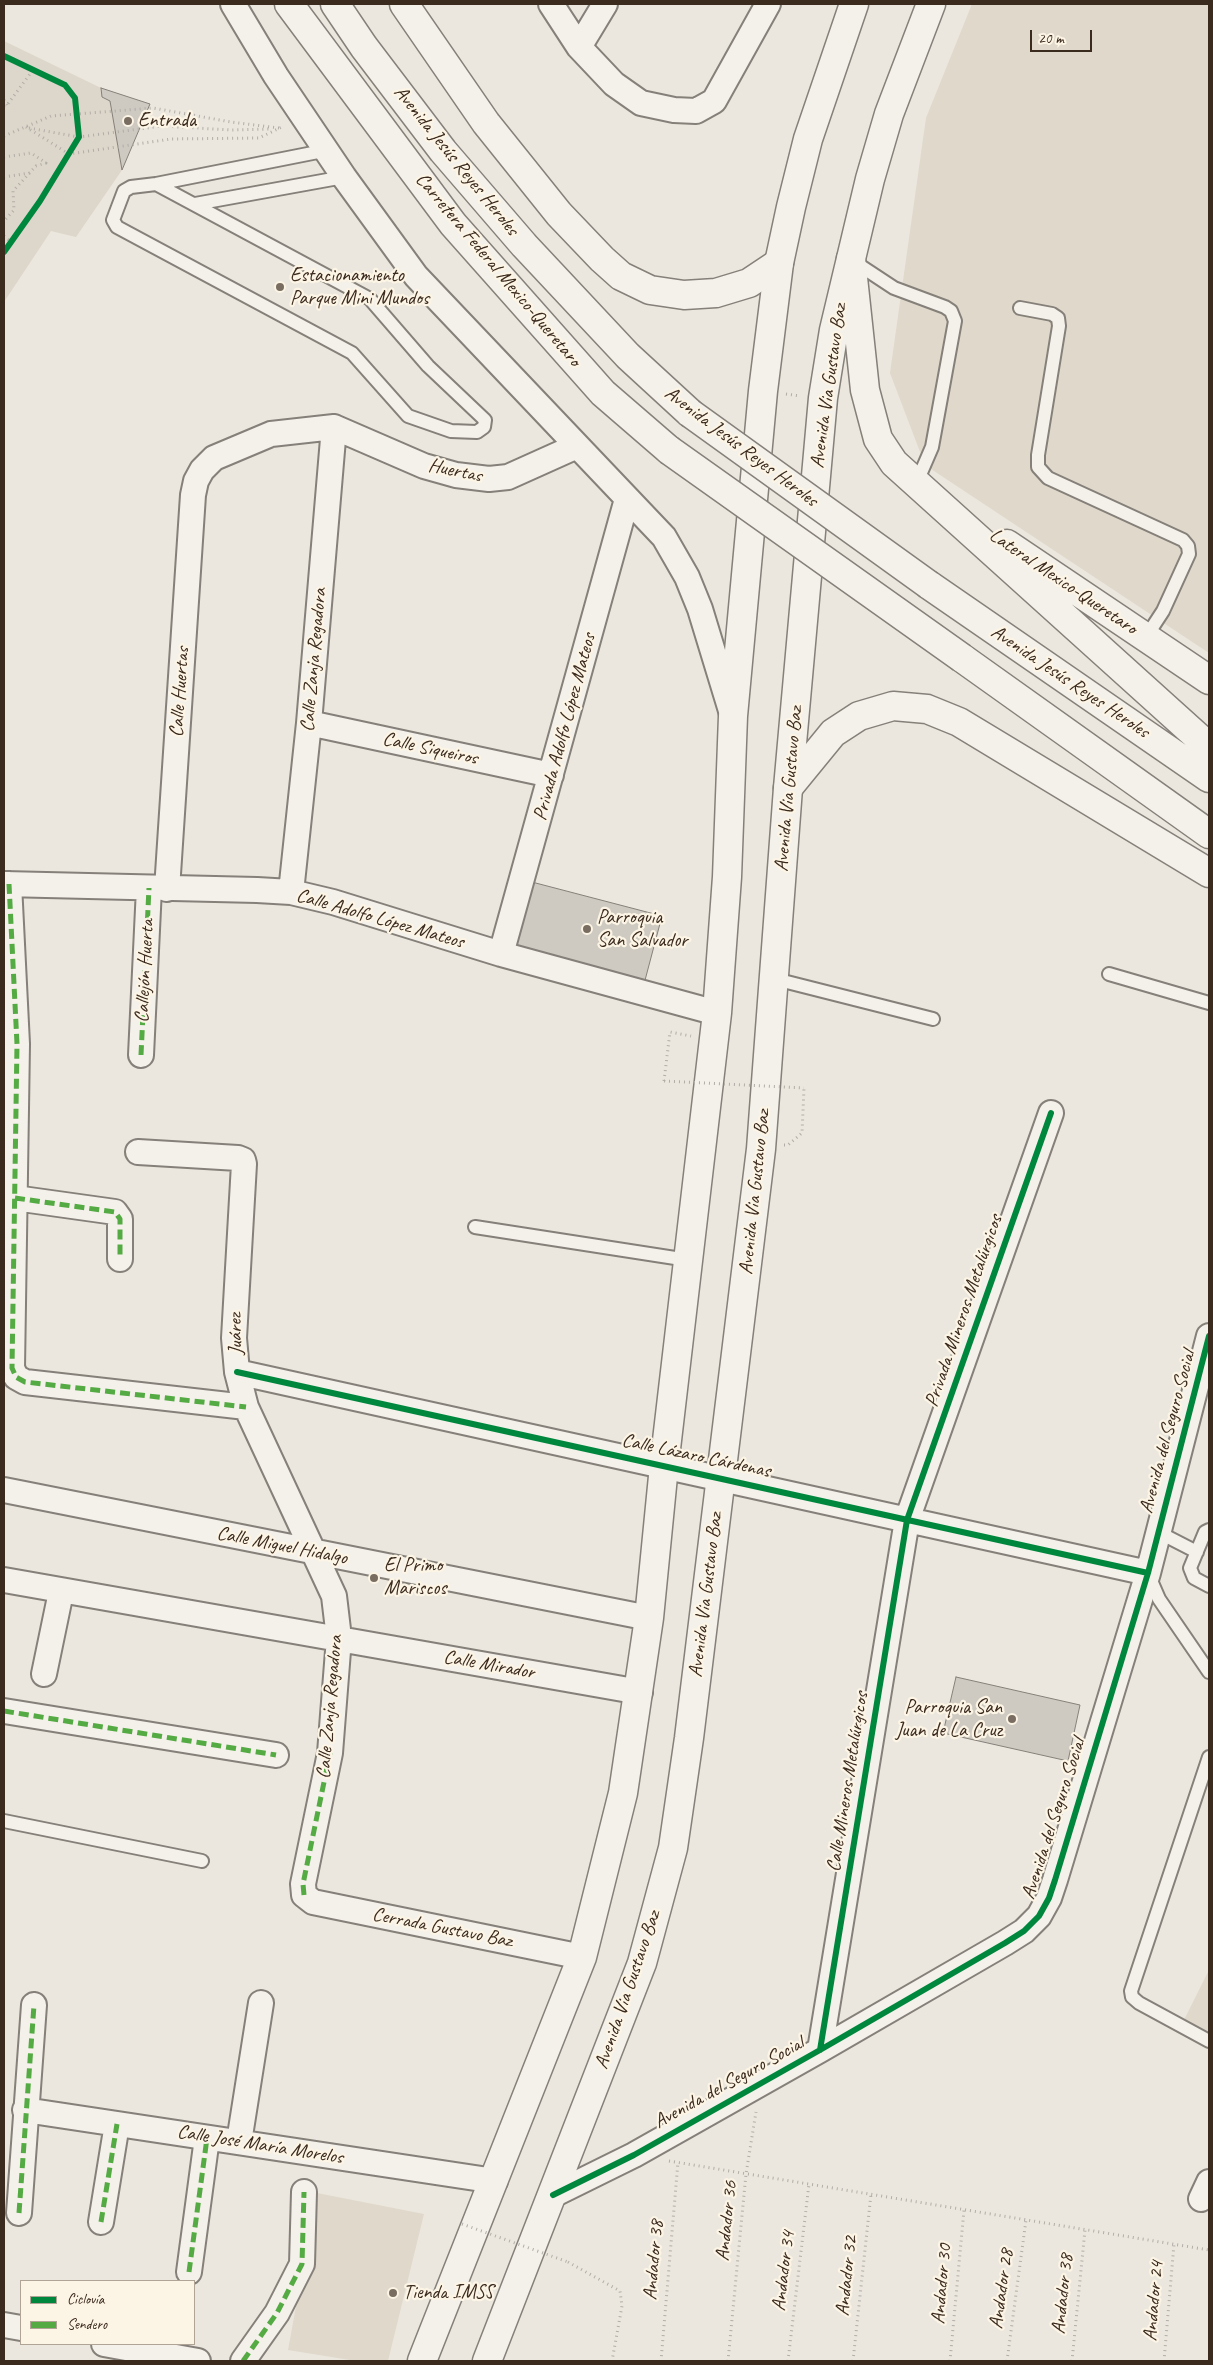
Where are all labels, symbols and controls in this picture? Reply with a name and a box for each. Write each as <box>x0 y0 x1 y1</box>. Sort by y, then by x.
scale bar <box>1033 20 1096 52</box>
text: 20 m <box>1038 29 1064 48</box>
street label: Avenida Jesús Reyes Heroles <box>388 81 524 241</box>
place label: Entrada <box>138 109 196 133</box>
marker: Entrada <box>122 115 134 127</box>
street label: Carretera Federal Mexico-Queretaro <box>410 168 586 372</box>
place label: Estacionamiento Parque Mini Mundos <box>290 264 429 311</box>
marker: Estacionamiento Parque Mini Mundos <box>274 281 286 293</box>
street label: Avenida Via Gustavo Baz <box>806 302 852 470</box>
street label: Avenida Jesús Reyes Heroles <box>660 382 822 512</box>
street label: Huertas <box>426 454 484 488</box>
street label: Lateral Mexico-Queretaro <box>984 524 1142 640</box>
street label: Calle Zanja Regadora <box>296 587 332 733</box>
street label: Avenida Jesús Reyes Heroles <box>986 620 1154 744</box>
street label: Privada Adolfo López Mateos <box>528 631 602 823</box>
street label: Calle Huertas <box>165 646 195 738</box>
street label: Avenida Via Gustavo Baz <box>770 705 808 873</box>
street label: Calle Siqueiros <box>380 727 480 771</box>
street label: Calle Adolfo López Mateos <box>293 884 467 954</box>
place label: Parroquia San Salvador <box>597 906 687 953</box>
street label: Callejón Huerta <box>130 919 160 1023</box>
marker: Parroquia San Salvador <box>581 923 593 935</box>
street label: Avenida Via Gustavo Baz <box>734 1108 776 1276</box>
street label: Privada Mineros Metalúrgicos <box>920 1212 1008 1410</box>
street label: Juárez <box>224 1313 248 1355</box>
street label: Avenida del Seguro Social <box>1135 1348 1201 1516</box>
street label: Calle Lázaro Cárdenas <box>620 1429 772 1483</box>
street label: Avenida Via Gustavo Baz <box>684 1511 728 1679</box>
street label: Calle Miguel Hidalgo <box>215 1522 349 1570</box>
place label: El Primo Mariscos <box>384 1554 446 1601</box>
marker: El Primo Mariscos <box>368 1572 380 1584</box>
street label: Calle Zanja Regadora <box>312 1634 348 1780</box>
street label: Calle Mirador <box>442 1645 536 1685</box>
street label: Calle Mineros Metalúrgicos <box>822 1690 874 1874</box>
place label: Parroquia San Juan de La Cruz <box>895 1696 1002 1743</box>
marker: Parroquia San Juan de La Cruz <box>1006 1713 1018 1725</box>
street label: Avenida del Seguro Social <box>1017 1736 1091 1902</box>
street label: Cerrada Gustavo Baz <box>370 1903 514 1953</box>
street label: Avenida Via Gustavo Baz <box>590 1908 666 2072</box>
street label: Avenida del Seguro Social <box>650 2032 808 2134</box>
street label: Calle José María Morelos <box>175 2120 345 2170</box>
street label: Andador 36 <box>711 2180 743 2262</box>
street label: Andador 38 <box>639 2219 669 2301</box>
street label: Andador 34 <box>767 2230 801 2312</box>
street label: Andador 32 <box>831 2235 863 2317</box>
street label: Andador 30 <box>927 2243 957 2325</box>
street label: Andador 28 <box>985 2248 1019 2330</box>
street label: Andador 38 <box>1047 2253 1079 2335</box>
street label: Andador 24 <box>1139 2260 1169 2342</box>
legend <box>20 2280 195 2345</box>
place label: Tienda IMSS <box>403 2281 494 2305</box>
marker: Tienda IMSS <box>387 2287 399 2299</box>
text: Ciclovía <box>67 2290 104 2309</box>
text: Sendero <box>67 2315 107 2334</box>

